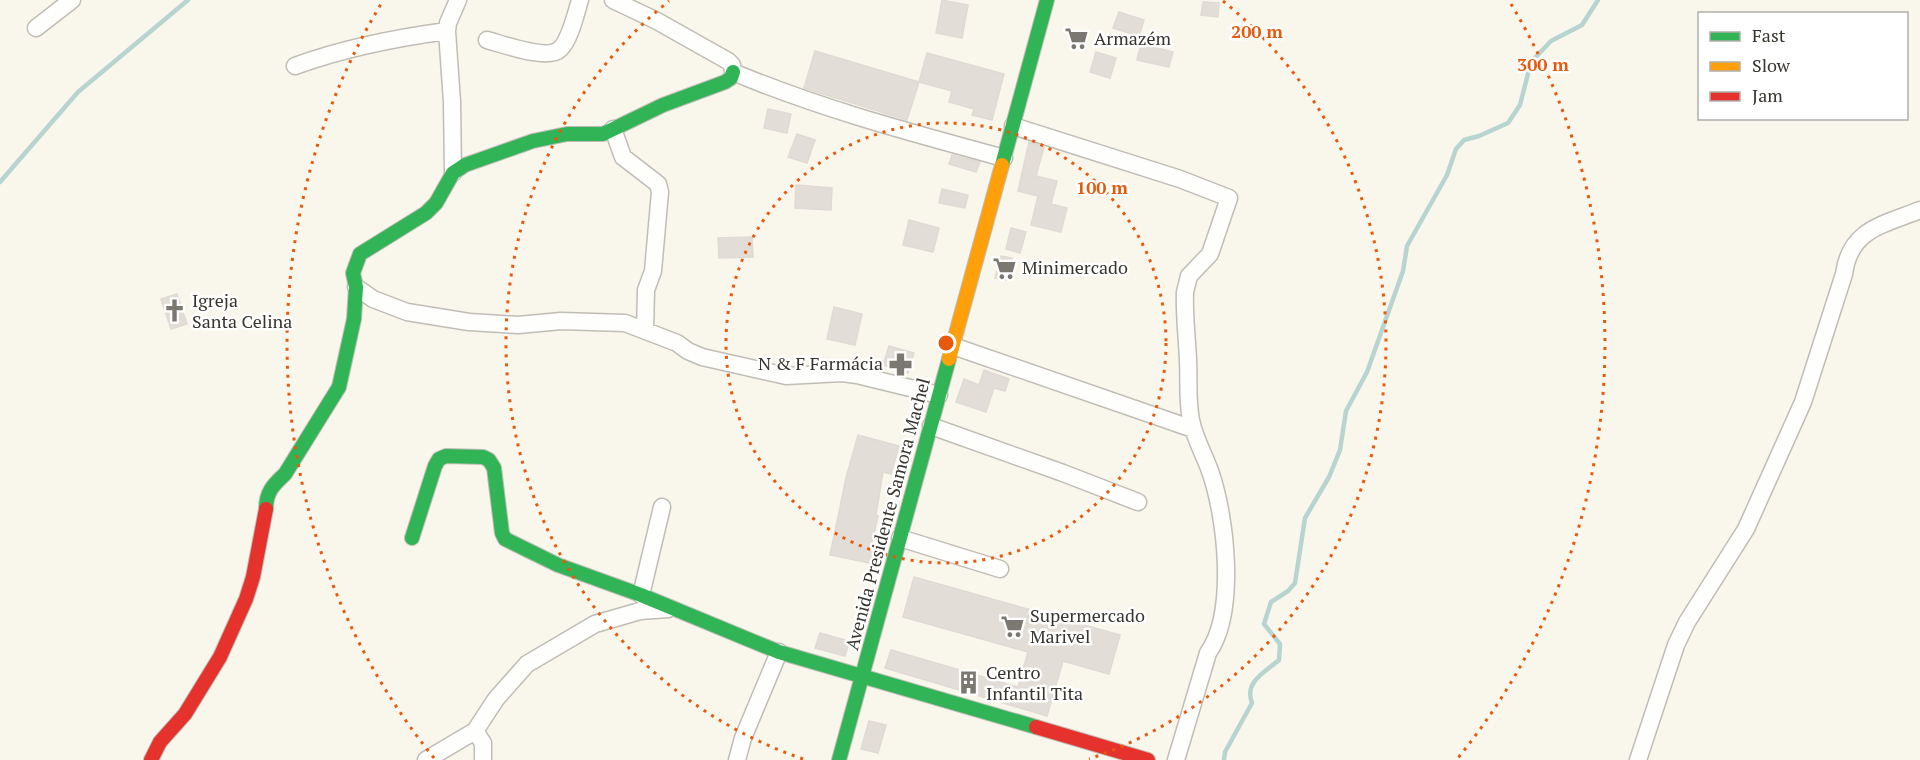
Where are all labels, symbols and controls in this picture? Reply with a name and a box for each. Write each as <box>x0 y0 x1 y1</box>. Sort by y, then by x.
legend <box>1698 12 1908 120</box>
text: 200 m <box>1231 19 1283 43</box>
text: Fast <box>1752 23 1786 47</box>
supermarket icon: Armazém <box>1063 26 1089 52</box>
place label: Armazém <box>1094 26 1171 50</box>
text: 300 m <box>1517 52 1569 76</box>
text: Slow <box>1752 53 1791 77</box>
text: Jam <box>1752 83 1783 107</box>
text: 100 m <box>1076 175 1128 199</box>
supermarket icon: Minimercado <box>991 255 1017 281</box>
place label: Minimercado <box>1022 255 1128 279</box>
place label: Igreja Santa Celina <box>192 288 292 333</box>
church icon: Igreja Santa Celina <box>161 298 187 324</box>
centre of rings <box>936 333 956 353</box>
place label: N & F Farmácia <box>758 351 883 375</box>
pharmacy icon: N & F Farmácia <box>888 351 914 377</box>
street label: Avenida Presidente Samora Machel <box>839 375 935 652</box>
place label: Supermercado Marivel <box>1030 603 1145 648</box>
supermarket icon: Supermercado Marivel <box>999 613 1025 639</box>
place label: Centro Infantil Tita <box>986 660 1083 705</box>
building icon: Centro Infantil Tita <box>955 670 981 696</box>

